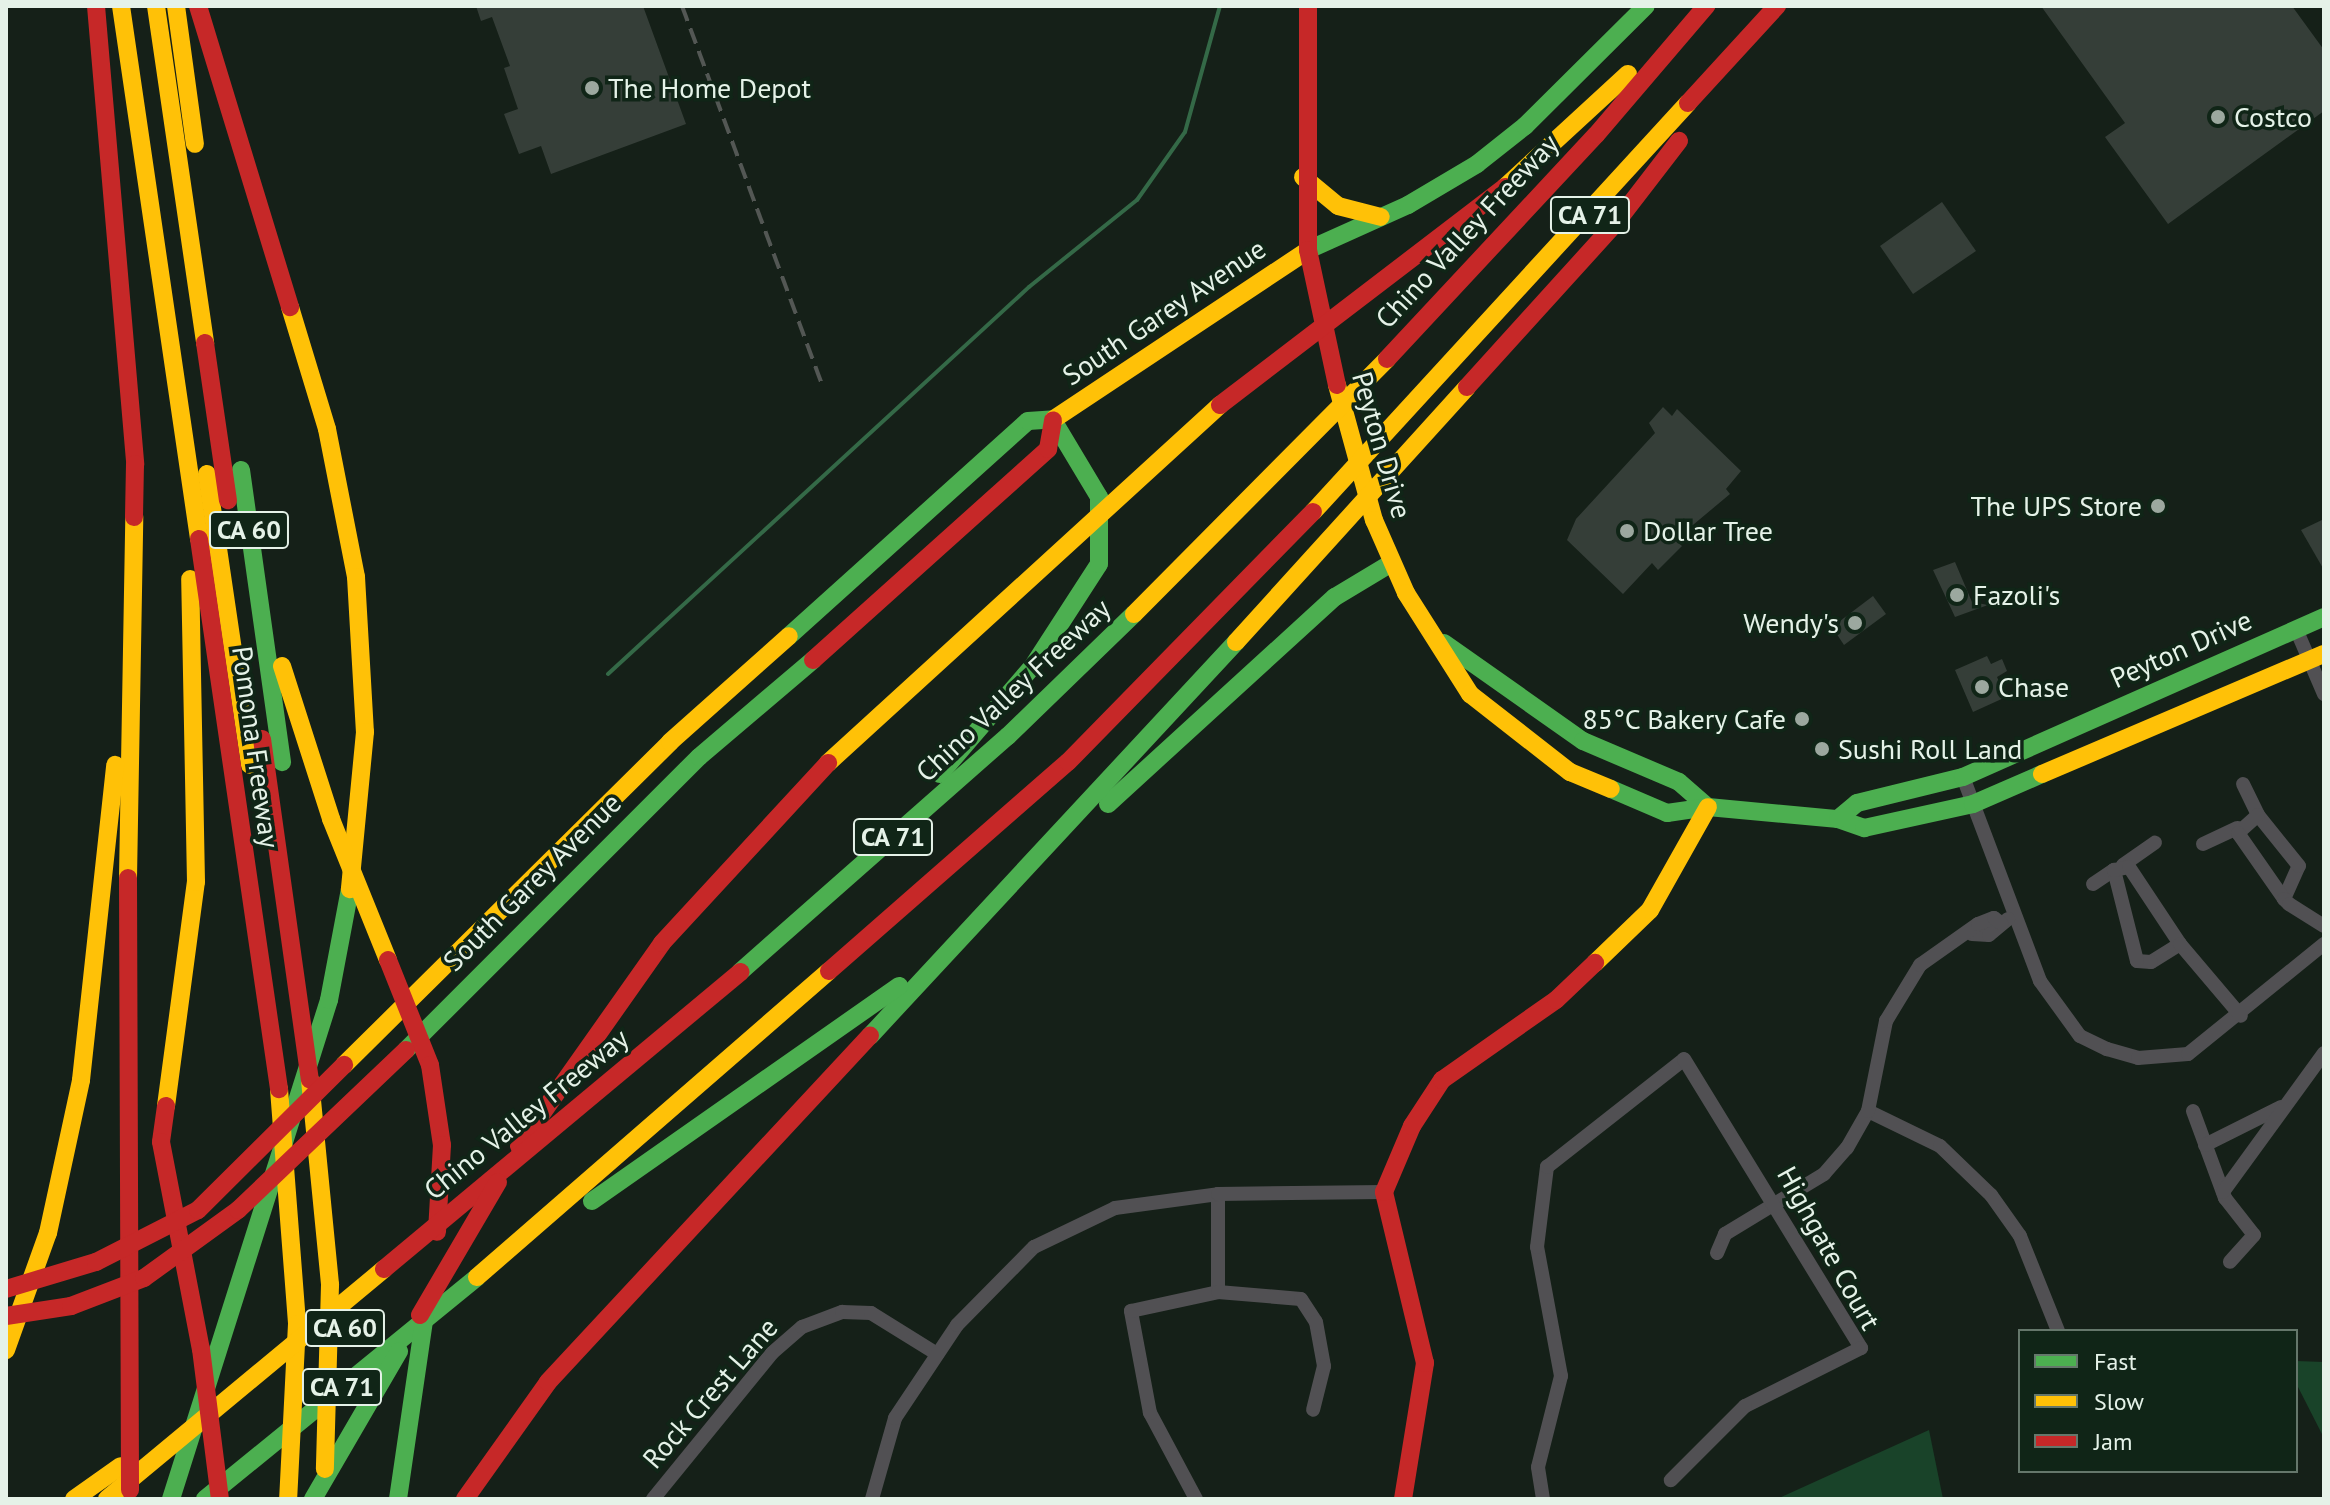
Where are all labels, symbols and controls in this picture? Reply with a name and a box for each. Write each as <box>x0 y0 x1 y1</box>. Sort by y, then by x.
place label: The Home Depot <box>608 71 811 105</box>
marker: The Home Depot <box>583 79 601 97</box>
place label: Costco <box>2234 100 2312 134</box>
marker: Costco <box>2209 108 2227 126</box>
street label: Chino Valley Freeway <box>1368 126 1566 336</box>
road number: CA 71 <box>1548 193 1632 237</box>
street label: South Garey Avenue <box>1055 231 1273 393</box>
street label: Peyton Drive <box>1345 368 1419 522</box>
place label: The UPS Store <box>1970 489 2142 523</box>
marker: The UPS Store <box>2149 497 2167 515</box>
road number: CA 60 <box>207 508 291 552</box>
place label: Dollar Tree <box>1643 514 1774 548</box>
marker: Dollar Tree <box>1618 522 1636 540</box>
place label: Fazoli's <box>1973 578 2060 612</box>
marker: Fazoli's <box>1948 586 1966 604</box>
street label: Chino Valley Freeway <box>908 591 1118 789</box>
street label: Peyton Drive <box>2105 603 2257 695</box>
place label: Wendy's <box>1743 606 1839 640</box>
marker: Wendy's <box>1846 614 1864 632</box>
street label: Pomona Freeway <box>225 644 287 850</box>
place label: Chase <box>1998 670 2069 704</box>
marker: Chase <box>1973 678 1991 696</box>
place label: 85°C Bakery Cafe <box>1580 702 1786 736</box>
marker: 85°C Bakery Cafe <box>1793 710 1811 728</box>
place label: Sushi Roll Land <box>1838 732 2022 766</box>
marker: Sushi Roll Land <box>1813 740 1831 758</box>
street label: South Garey Avenue <box>435 785 629 979</box>
road number: CA 71 <box>851 815 935 859</box>
street label: Chino Valley Freeway <box>416 1021 636 1207</box>
street label: Highgate Court <box>1770 1161 1888 1335</box>
road number: CA 60 <box>303 1306 387 1350</box>
street label: Rock Crest Lane <box>635 1311 785 1475</box>
legend <box>2018 1329 2298 1473</box>
text: Fast <box>2094 1346 2137 1377</box>
road number: CA 71 <box>300 1365 384 1409</box>
text: Slow <box>2094 1386 2144 1417</box>
text: Jam <box>2094 1426 2132 1457</box>

